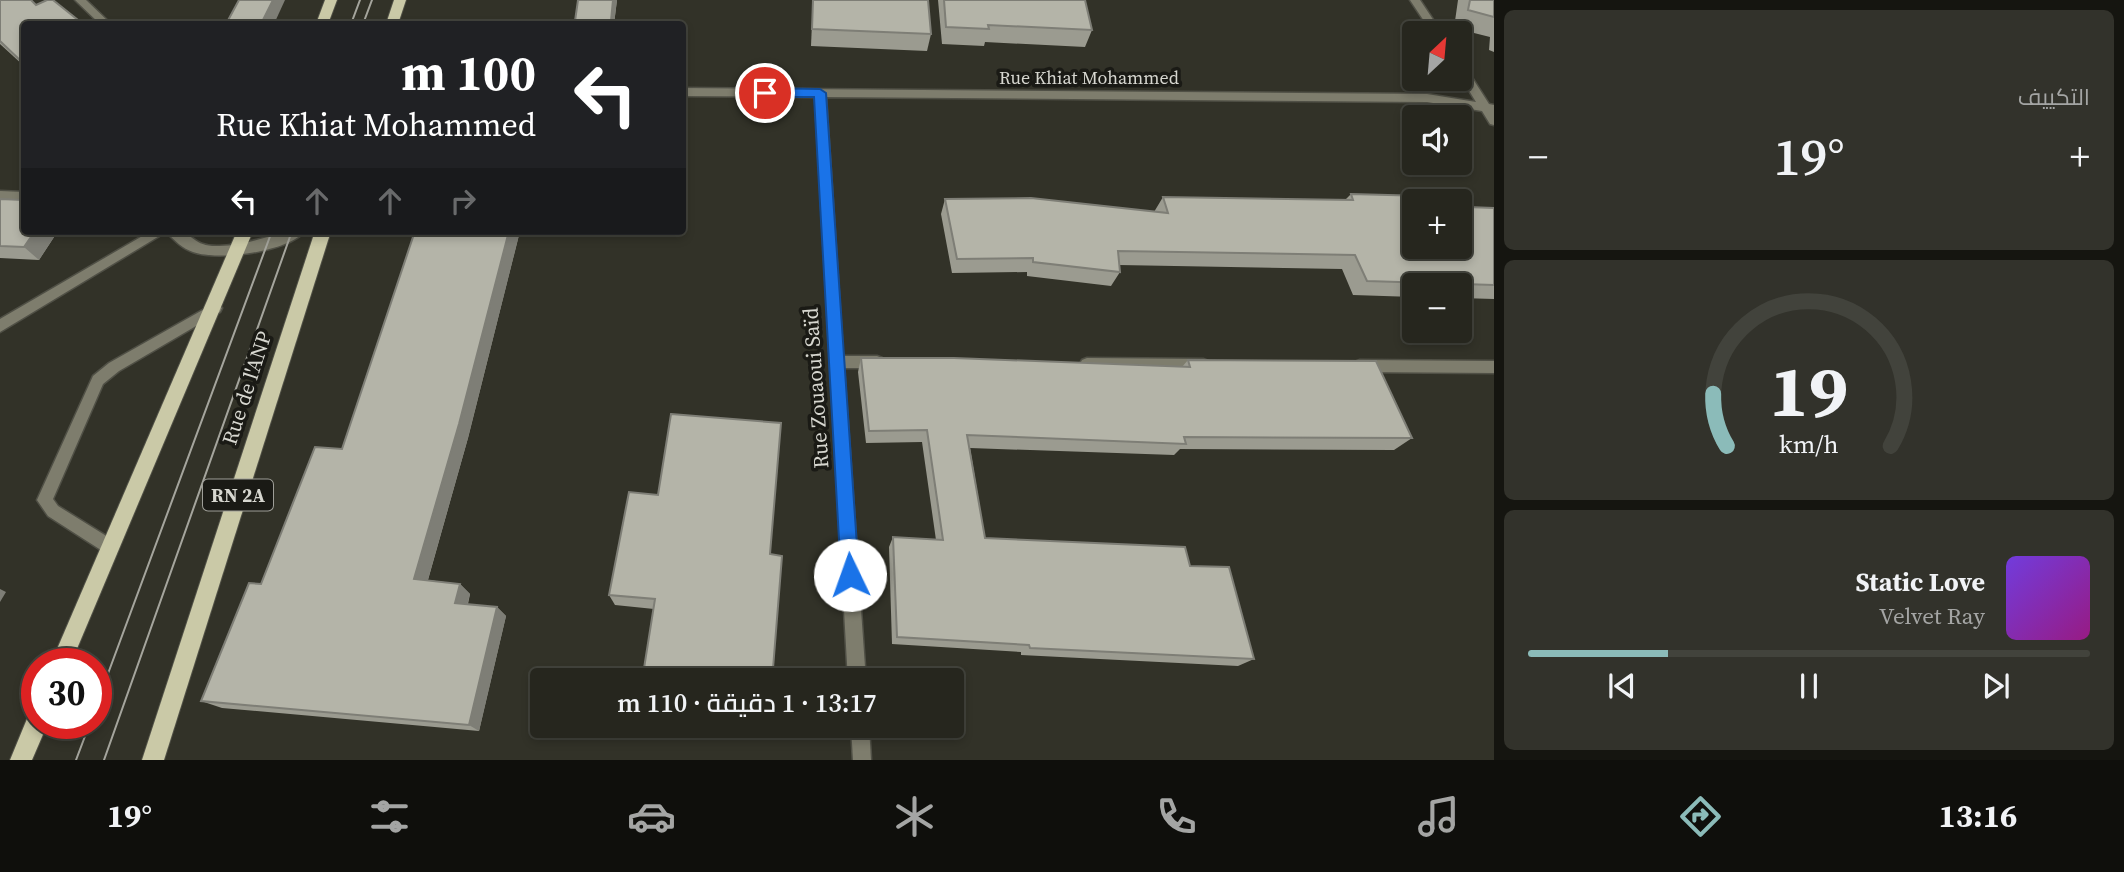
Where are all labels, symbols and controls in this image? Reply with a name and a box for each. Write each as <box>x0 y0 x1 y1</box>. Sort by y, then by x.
north arrow <box>1402 21 1472 91</box>
map controls <box>1402 21 1472 343</box>
text: 100 m <box>401 39 536 106</box>
icon: left <box>560 49 651 140</box>
pin <box>735 63 795 123</box>
street label: Rue Khiat Mohammed <box>999 65 1179 90</box>
icon: arrive <box>746 74 784 112</box>
text: التكييف <box>2018 81 2090 113</box>
text: Rue Khiat Mohammed <box>216 103 536 147</box>
button: sound <box>1402 105 1472 175</box>
text: 19° <box>1773 121 1845 192</box>
text: − <box>1528 131 1548 183</box>
text: + <box>2070 131 2090 183</box>
icon: left <box>225 182 263 220</box>
icon: ahead <box>298 182 336 220</box>
icon: ahead <box>371 182 409 220</box>
icon: right <box>444 182 482 220</box>
button: + <box>1402 189 1472 259</box>
button: − <box>1402 273 1472 343</box>
street label: Rue Zouaoui Saïd <box>795 307 836 469</box>
street label: Rue de l'ANP <box>215 327 279 448</box>
text: 19 <box>1770 341 1848 440</box>
text: km/h <box>1779 427 1839 461</box>
road number: RN 2A <box>203 480 273 510</box>
position arrow <box>813 538 887 612</box>
text: Static Love <box>1856 564 1985 600</box>
text: Velvet Ray <box>1879 600 1985 632</box>
speed limit sign: 30 <box>21 648 112 739</box>
icon: previous <box>1603 667 1641 705</box>
icon: pause <box>1790 667 1828 705</box>
icon: next <box>1977 667 2015 705</box>
text: 13:17 · 1 دقيقة · 110 m <box>617 685 877 721</box>
icon: filters <box>365 792 414 841</box>
icon: car <box>627 792 676 841</box>
icon: climate <box>890 792 939 841</box>
icon: phone <box>1152 792 1201 841</box>
icon: music <box>1414 792 1463 841</box>
icon: directions <box>1676 792 1725 841</box>
text: 19° <box>107 794 152 838</box>
text: 13:16 <box>1938 794 2017 838</box>

